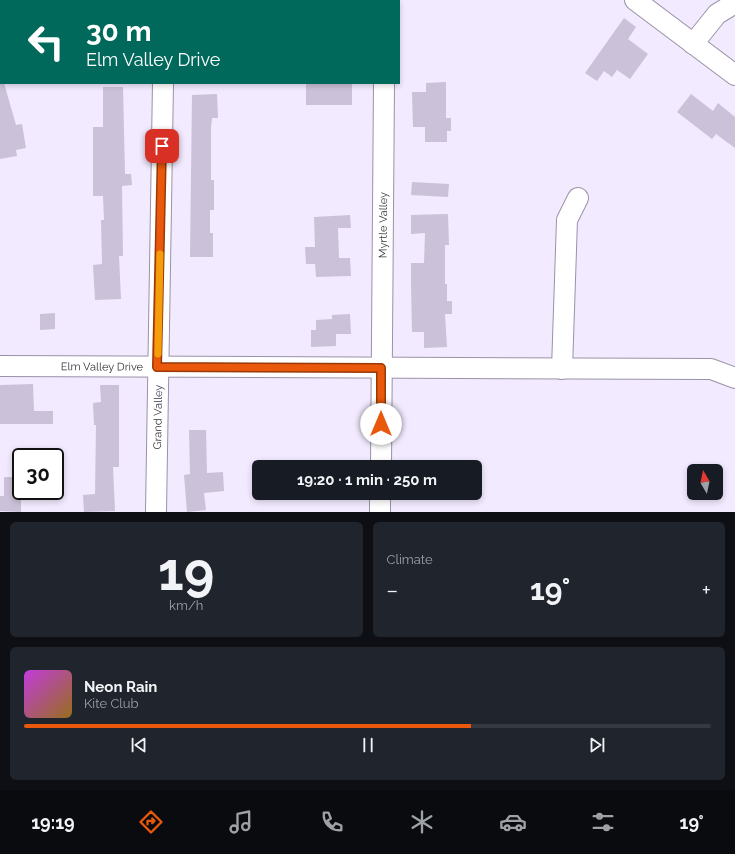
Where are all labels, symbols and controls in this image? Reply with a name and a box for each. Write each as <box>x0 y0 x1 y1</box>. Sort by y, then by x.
text: 30 m <box>86 15 152 48</box>
icon: left <box>20 16 72 68</box>
text: Elm Valley Drive <box>86 49 220 70</box>
pin <box>145 129 179 163</box>
icon: arrive <box>151 135 173 157</box>
street label: Myrtle Valley <box>377 192 390 258</box>
street label: Elm Valley Drive <box>61 360 144 374</box>
street label: Grand Valley <box>151 385 165 449</box>
position arrow <box>360 403 402 445</box>
speed limit sign: 30 <box>12 448 64 500</box>
north arrow <box>687 464 723 500</box>
map controls <box>687 464 723 500</box>
text: 19:20 · 1 min · 250 m <box>297 471 437 489</box>
text: 19 <box>158 541 214 602</box>
text: Climate <box>387 552 433 567</box>
text: 19° <box>530 572 570 607</box>
text: − <box>387 577 398 603</box>
text: + <box>702 577 711 603</box>
text: km/h <box>169 598 203 613</box>
text: Neon Rain <box>84 678 157 696</box>
text: Kite Club <box>84 696 139 711</box>
icon: previous <box>128 734 150 756</box>
icon: pause <box>357 734 379 756</box>
icon: next <box>586 734 608 756</box>
icon: directions <box>137 808 165 836</box>
icon: music <box>227 808 255 836</box>
icon: phone <box>318 808 346 836</box>
icon: climate <box>408 808 436 836</box>
icon: car <box>499 808 527 836</box>
icon: filters <box>589 808 617 836</box>
text: 19:19 <box>31 812 75 833</box>
text: 19° <box>680 812 704 833</box>

